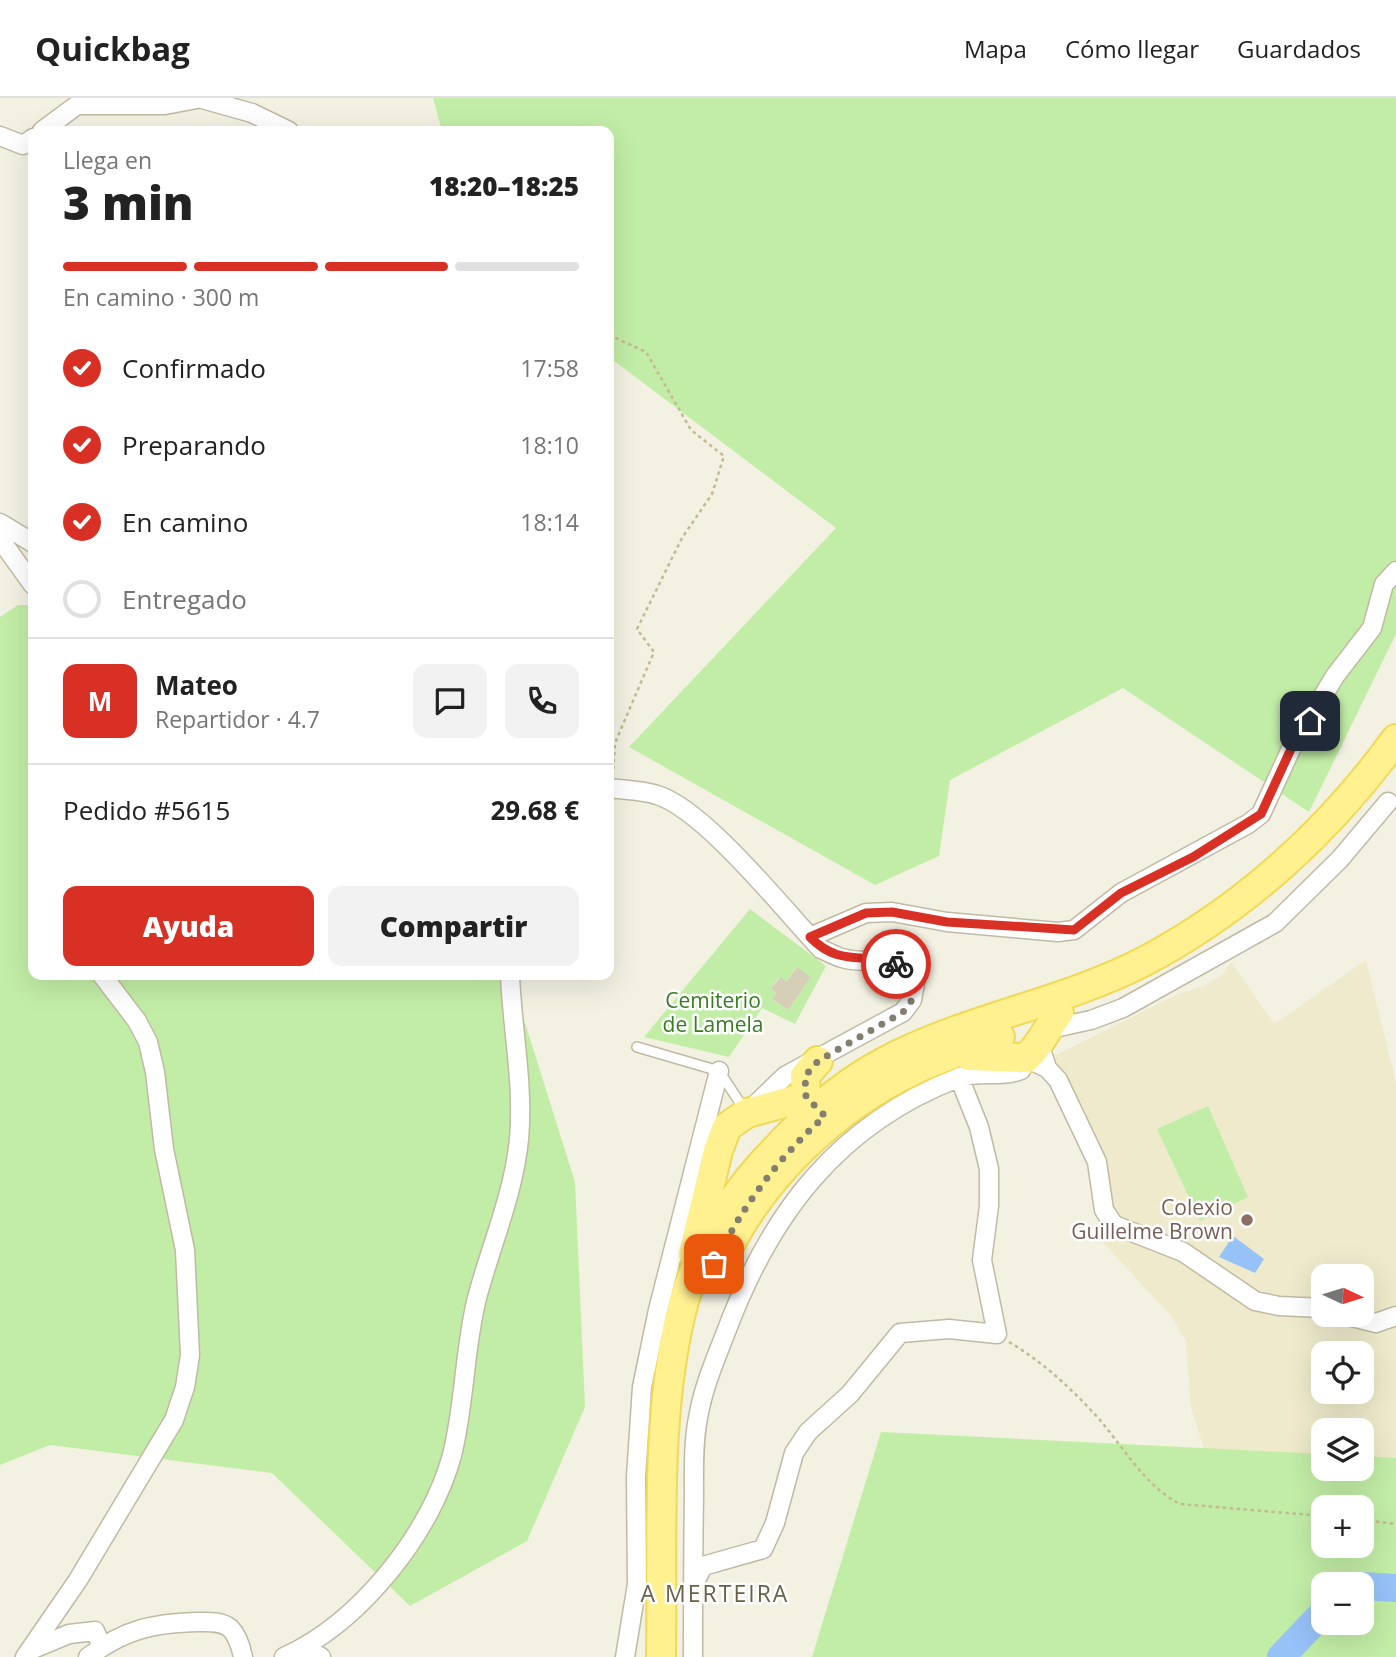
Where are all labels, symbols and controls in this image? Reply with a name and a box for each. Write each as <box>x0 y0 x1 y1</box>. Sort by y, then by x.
text: Quickbag <box>35 26 190 71</box>
text: Mapa <box>964 32 1027 65</box>
text: Cómo llegar <box>1065 32 1199 65</box>
text: Guardados <box>1237 32 1361 65</box>
text: Llega en <box>63 144 152 176</box>
text: 18:20–18:25 <box>429 168 579 204</box>
text: 3 min <box>63 171 194 233</box>
text: En camino · 300 m <box>63 281 259 313</box>
icon: check <box>63 349 101 387</box>
text: Confirmado <box>122 350 266 386</box>
text: 17:58 <box>520 352 579 384</box>
icon: check <box>63 426 101 464</box>
text: Preparando <box>122 427 266 463</box>
text: 18:10 <box>520 429 579 461</box>
icon: check <box>63 503 101 541</box>
text: En camino <box>122 504 248 540</box>
text: 18:14 <box>520 506 579 538</box>
text: Entregado <box>122 581 247 617</box>
button: chat <box>413 664 487 738</box>
button: phone <box>505 664 579 738</box>
text: Mateo <box>155 667 238 703</box>
text: M <box>88 683 112 719</box>
pin <box>1280 691 1340 751</box>
icon: home <box>1291 702 1329 740</box>
text: Repartidor · 4.7 <box>155 703 320 735</box>
text: Pedido #5615 <box>63 792 230 828</box>
text: 29.68 € <box>491 792 579 828</box>
button: Ayuda <box>63 886 314 966</box>
button: Compartir <box>328 886 579 966</box>
courier <box>861 929 931 999</box>
icon: bike <box>877 945 915 983</box>
park label: Cemiterio de Lamela <box>663 986 763 1038</box>
place label: Colexio Guillelme Brown <box>1071 1193 1233 1245</box>
marker: Colexio Guillelme Brown <box>1239 1212 1255 1228</box>
pin <box>684 1234 744 1294</box>
icon: bag <box>695 1245 733 1283</box>
north arrow <box>1311 1264 1374 1326</box>
map controls <box>1311 1264 1374 1635</box>
button: locate <box>1311 1341 1374 1404</box>
button: layers <box>1311 1418 1374 1481</box>
button: + <box>1311 1495 1374 1558</box>
button: − <box>1311 1572 1374 1635</box>
district label: A MERTEIRA <box>641 1577 789 1609</box>

